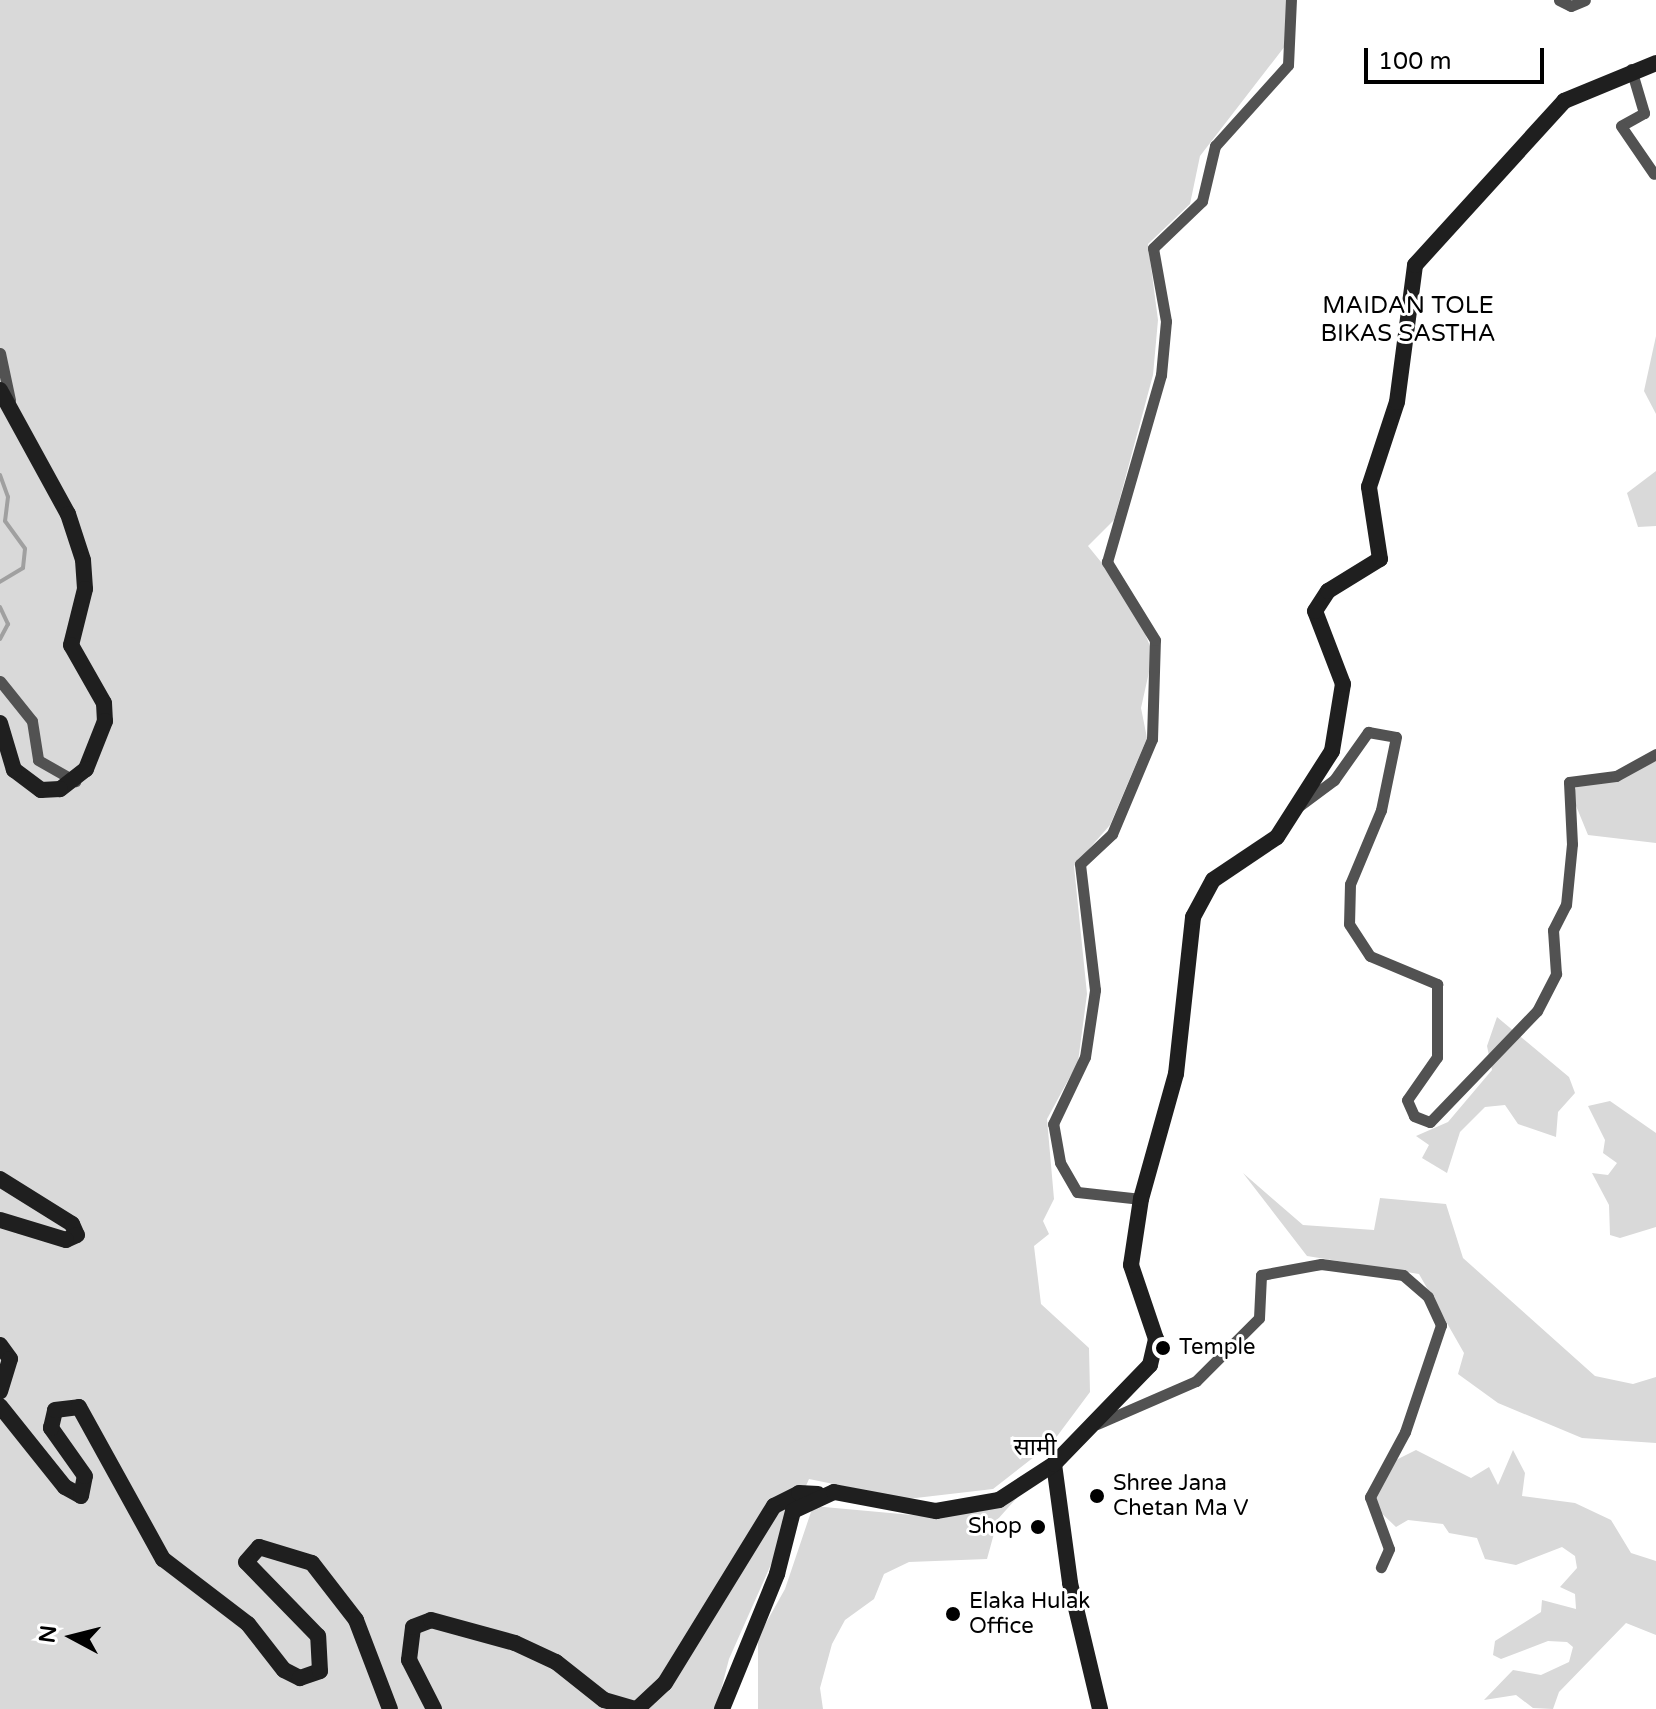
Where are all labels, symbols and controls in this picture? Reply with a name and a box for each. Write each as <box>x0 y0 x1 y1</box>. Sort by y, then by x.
scale bar <box>1368 32 1548 82</box>
text: 100 m <box>1378 47 1452 76</box>
district label: MAIDAN TOLE BIKAS SASTHA <box>1308 292 1508 348</box>
place label: Temple <box>1179 1335 1255 1361</box>
marker: Temple <box>1154 1339 1172 1357</box>
district label: सामी <box>1013 1434 1057 1462</box>
place label: Shree Jana Chetan Ma V <box>1113 1470 1249 1522</box>
marker: Shree Jana Chetan Ma V <box>1088 1487 1106 1505</box>
place label: Shop <box>968 1514 1022 1540</box>
marker: Shop <box>1029 1518 1047 1536</box>
place label: Elaka Hulak Office <box>969 1588 1090 1640</box>
north arrow <box>32 1597 112 1677</box>
marker: Elaka Hulak Office <box>944 1605 962 1623</box>
text: N <box>34 1624 62 1644</box>

